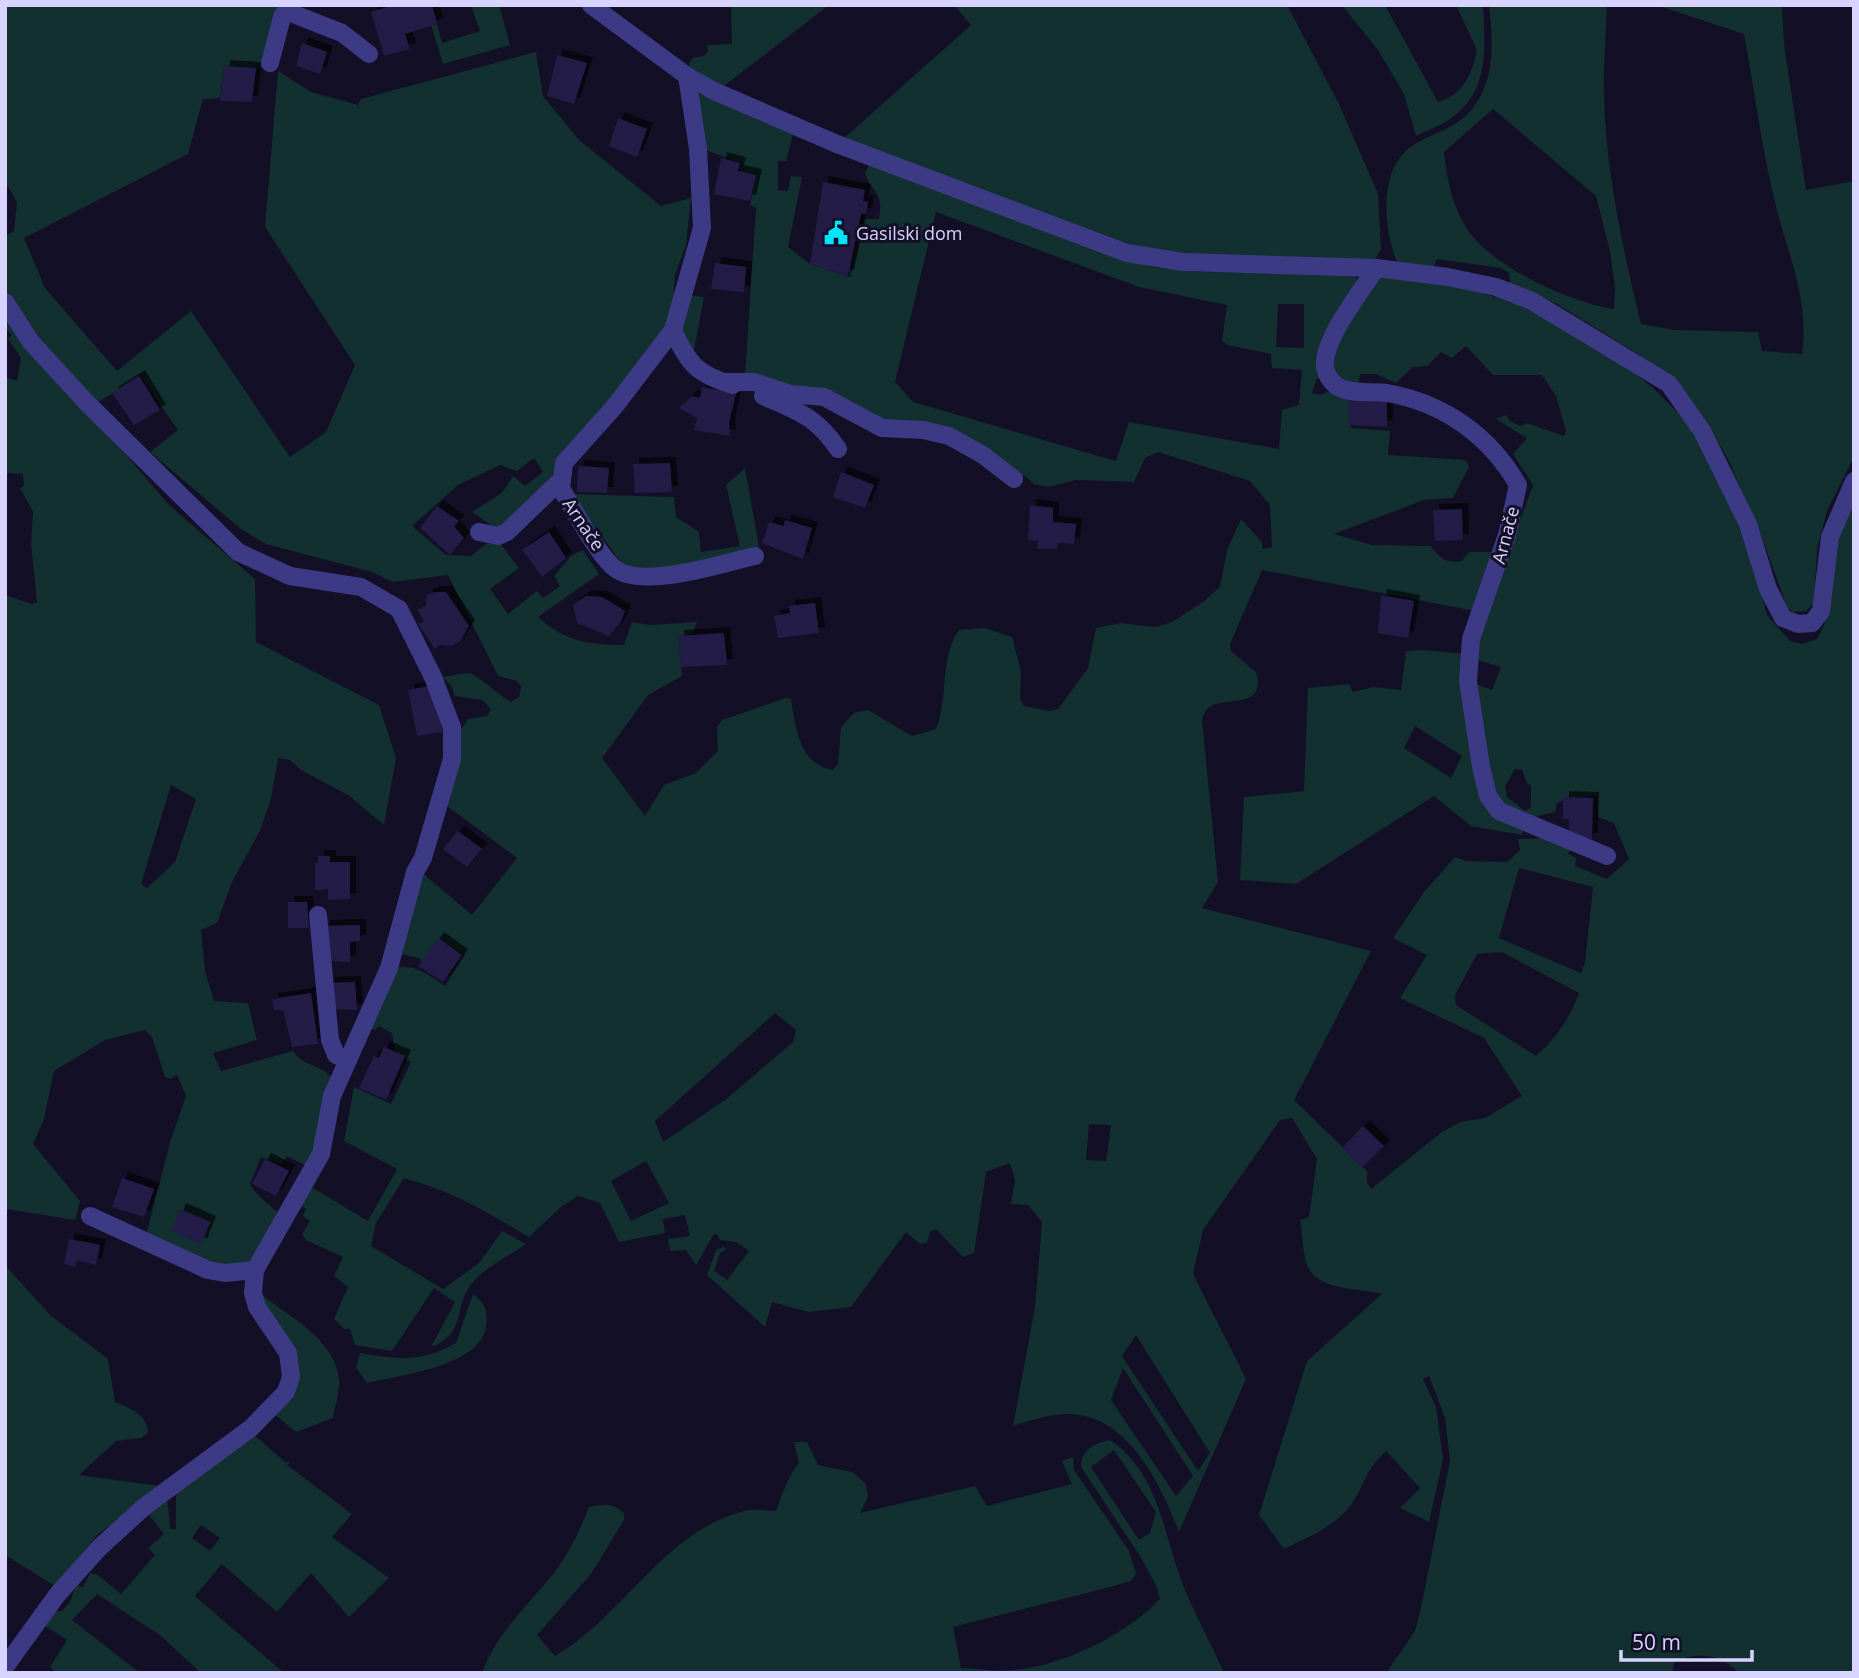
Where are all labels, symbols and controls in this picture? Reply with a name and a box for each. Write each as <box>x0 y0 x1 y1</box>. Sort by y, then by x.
public building icon: Gasilski dom <box>822 219 850 247</box>
place label: Gasilski dom <box>856 221 963 245</box>
street label: Arnače <box>558 493 610 555</box>
street label: Arnače <box>1486 504 1524 566</box>
scale bar <box>1621 1618 1752 1662</box>
text: 50 m <box>1632 1628 1681 1656</box>

